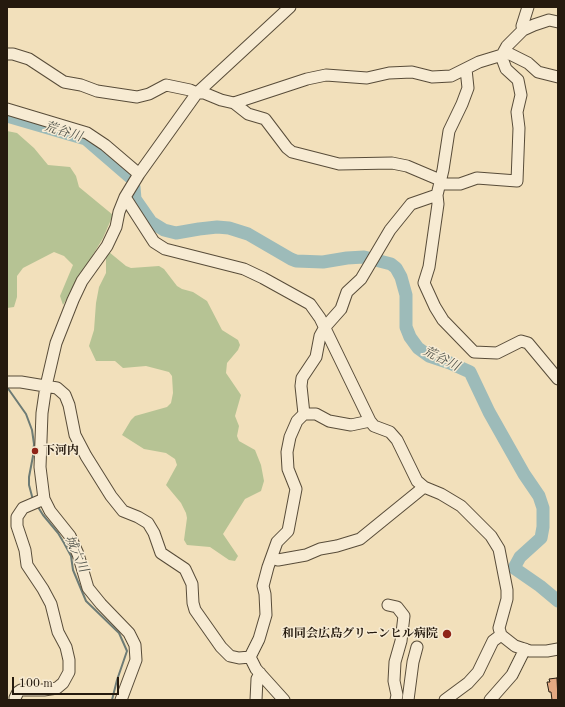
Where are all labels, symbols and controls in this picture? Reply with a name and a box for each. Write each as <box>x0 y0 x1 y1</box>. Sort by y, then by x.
water label: 荒谷川 <box>42 119 84 145</box>
water label: 荒谷川 <box>420 343 462 375</box>
place label: 下河内 <box>43 444 79 458</box>
marker: 下河内 <box>30 446 40 456</box>
water label: 城六川 <box>61 533 91 575</box>
place label: 和同会広島グリーンヒル病院 <box>282 627 438 641</box>
marker: 和同会広島グリーンヒル病院 <box>441 628 453 640</box>
scale bar <box>14 669 121 695</box>
text: 100 m <box>19 678 53 690</box>

